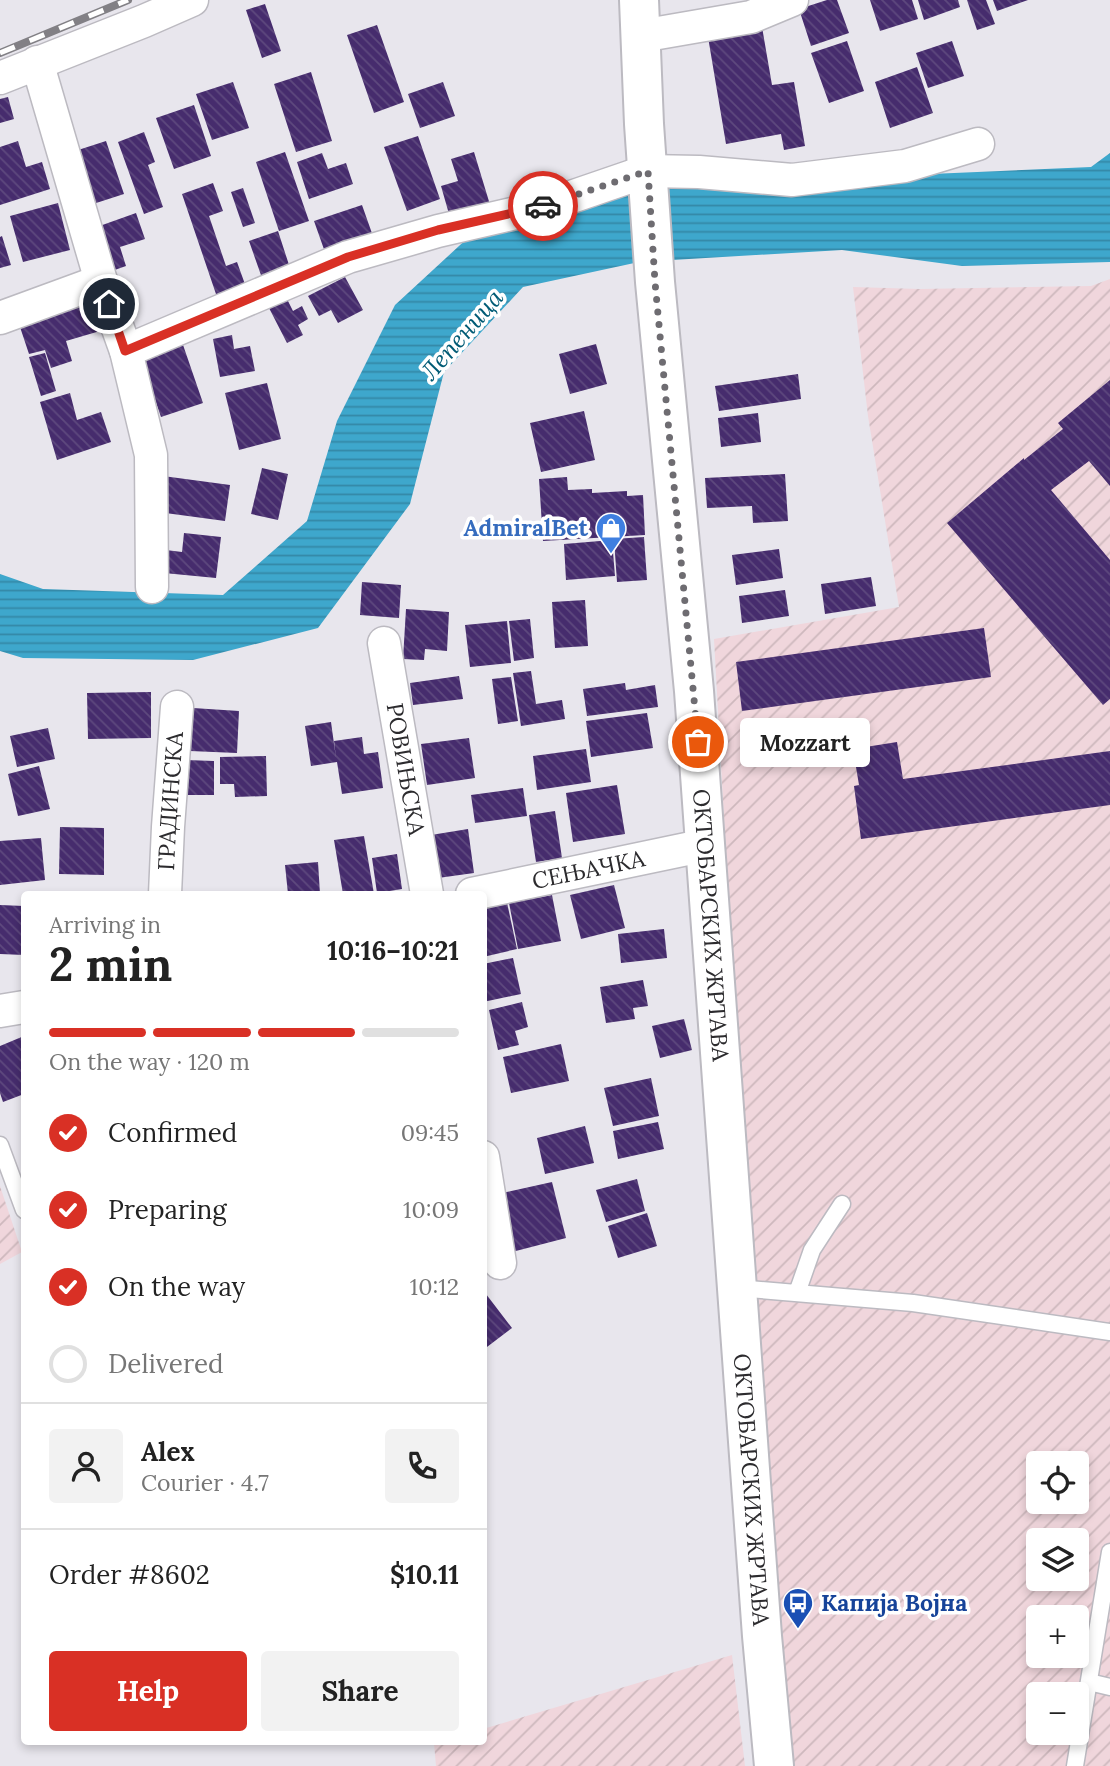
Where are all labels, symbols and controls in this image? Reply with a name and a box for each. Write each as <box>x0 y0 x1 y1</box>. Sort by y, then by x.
courier <box>508 171 578 241</box>
icon: car <box>524 187 562 225</box>
pin <box>79 274 139 334</box>
water label: Лепеница <box>414 282 510 387</box>
icon: home <box>90 285 128 323</box>
shop icon: AdmiralBet <box>594 511 628 555</box>
place label: AdmiralBet <box>464 513 589 542</box>
street label: РОВИЊСКА <box>380 701 432 838</box>
pin <box>668 712 728 772</box>
callout: Mozzart <box>740 718 870 766</box>
icon: bag <box>679 723 717 761</box>
text: Mozzart <box>759 728 851 757</box>
street label: ГРАДИНСКА <box>151 730 189 871</box>
street label: ОКТОБАРСКИХ ЖРТАВА <box>687 788 736 1063</box>
street label: СЕЊАЧКА <box>529 843 648 895</box>
text: Arriving in <box>49 910 161 939</box>
text: 10:16–10:21 <box>327 934 459 967</box>
text: 2 min <box>49 935 172 994</box>
text: On the way · 120 m <box>49 1047 250 1076</box>
icon: check <box>49 1114 87 1152</box>
text: Confirmed <box>108 1116 237 1149</box>
text: 09:45 <box>401 1118 459 1147</box>
icon: check <box>49 1191 87 1229</box>
text: Preparing <box>108 1193 227 1226</box>
text: 10:09 <box>403 1195 459 1224</box>
icon: check <box>49 1268 87 1306</box>
text: On the way <box>108 1270 245 1303</box>
text: 10:12 <box>410 1272 459 1301</box>
text: Delivered <box>108 1347 224 1380</box>
street label: ОКТОБАРСКИХ ЖРТАВА <box>728 1352 776 1627</box>
button: person <box>49 1429 123 1503</box>
button: phone <box>385 1429 459 1503</box>
text: Alex <box>141 1435 195 1468</box>
map controls <box>1026 1451 1089 1745</box>
button: locate <box>1026 1451 1089 1514</box>
text: Courier · 4.7 <box>141 1468 269 1497</box>
button: layers <box>1026 1528 1089 1591</box>
text: Order #8602 <box>49 1558 210 1591</box>
text: $10.11 <box>390 1558 459 1591</box>
bus stop icon: Капија Војна <box>781 1586 815 1630</box>
place label: Капија Војна <box>821 1588 967 1617</box>
button: + <box>1026 1605 1089 1668</box>
button: Help <box>49 1651 247 1731</box>
button: Share <box>261 1651 459 1731</box>
button: − <box>1026 1682 1089 1745</box>

